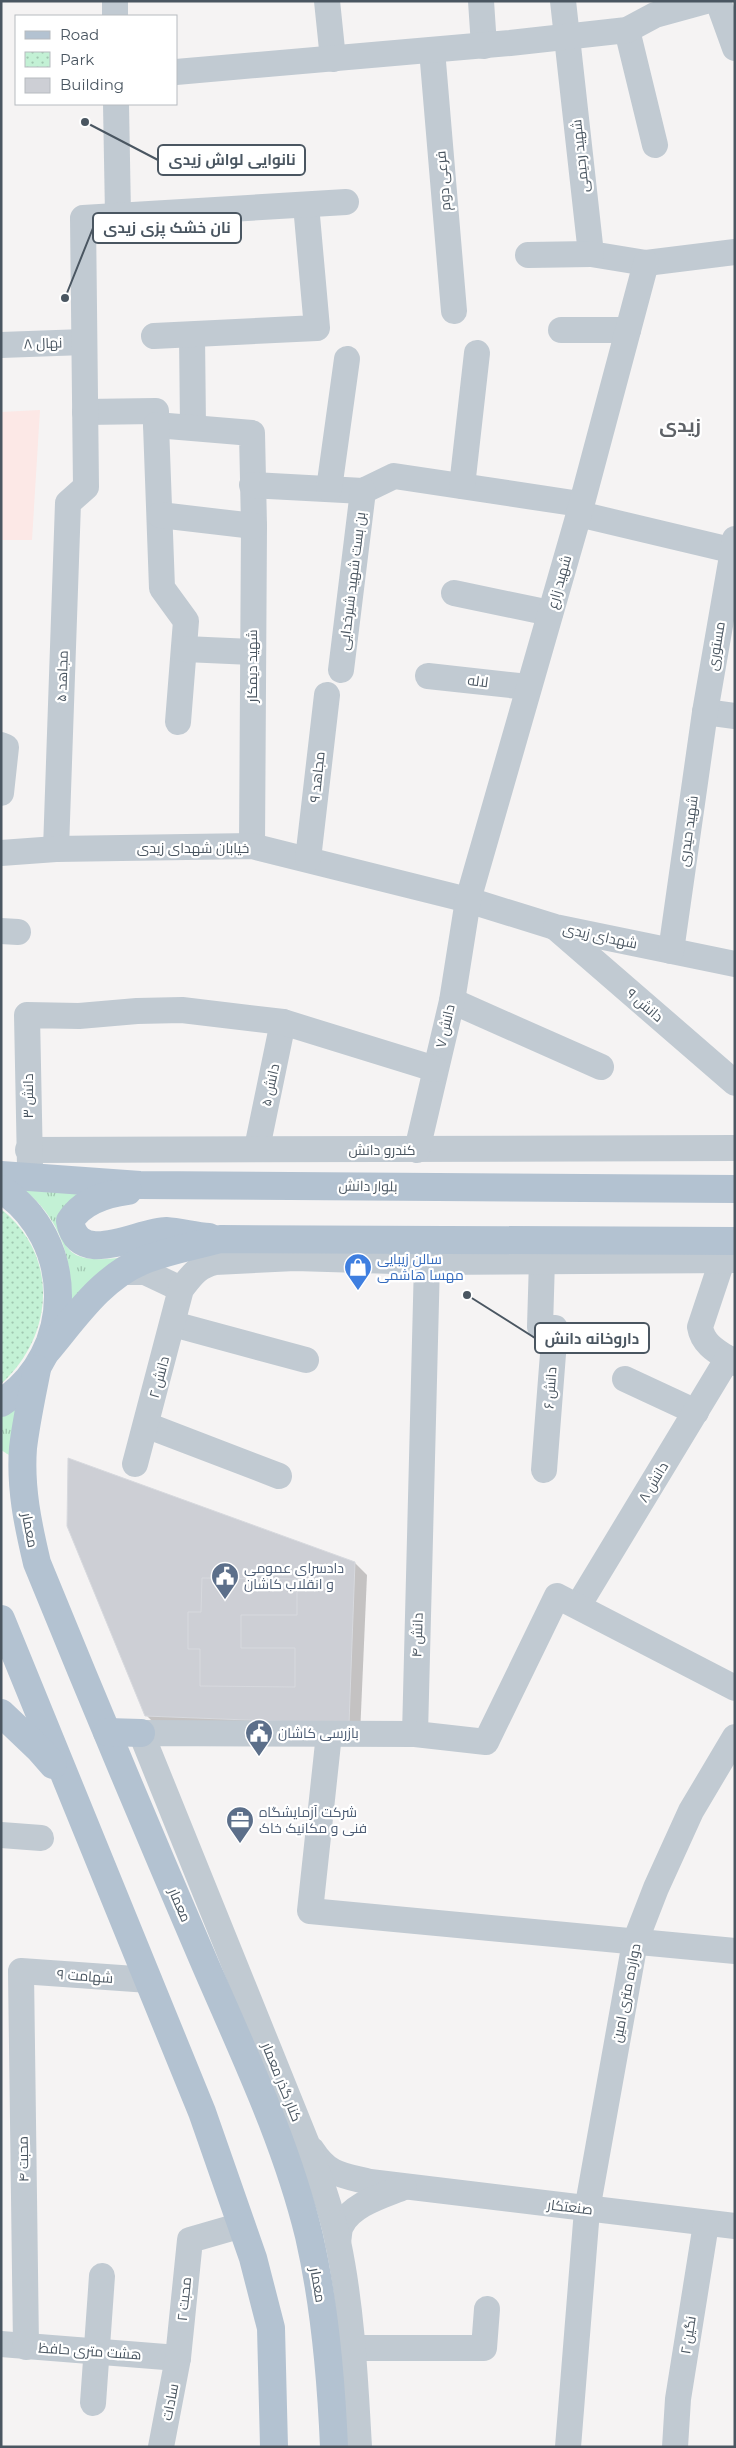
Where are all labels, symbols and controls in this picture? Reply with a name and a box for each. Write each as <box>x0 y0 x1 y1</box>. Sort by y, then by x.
legend <box>15 15 178 105</box>
text: Road <box>60 25 99 44</box>
text: Park <box>60 50 94 69</box>
text: Building <box>60 75 124 94</box>
street label: شهید رحیمی <box>567 119 593 193</box>
callout: نانوایی لواش زیدی <box>158 145 305 175</box>
text: نانوایی لواش زیدی <box>168 150 296 169</box>
street label: فرعی دوم <box>431 150 456 212</box>
callout: نان خشک پزی زیدی <box>93 213 241 243</box>
text: نان خشک پزی زیدی <box>103 218 231 239</box>
street label: نهال ۸ <box>23 333 63 353</box>
district label: زیدی <box>659 414 701 438</box>
street label: بن بست شهید شیرخدایی <box>335 511 369 651</box>
street label: شهید زارع <box>543 553 575 611</box>
street label: مستوری <box>703 620 729 672</box>
street label: شهید دیمکار <box>243 629 261 704</box>
street label: مجاهد ۵ <box>52 650 72 702</box>
street label: لاله <box>466 671 490 691</box>
street label: مجاهد ۹ <box>305 751 329 803</box>
street label: شهید حیدری <box>674 794 702 868</box>
street label: خیابان شهدای زیدی <box>137 839 249 857</box>
street label: شهدای زیدی <box>561 919 639 953</box>
street label: دانش ۹ <box>623 984 667 1026</box>
street label: دانش ۷ <box>431 1002 459 1050</box>
street label: دانش ۵ <box>257 1062 283 1108</box>
street label: دانش ۳ <box>19 1074 37 1118</box>
street label: کندرو دانش <box>348 1141 416 1159</box>
street label: بلوار دانش <box>338 1176 398 1196</box>
place label: سالن زیبایی مهسا هاشمی <box>377 1250 464 1284</box>
shop icon: سالن زیبایی مهسا هاشمی <box>343 1252 373 1291</box>
callout: داروخانه دانش <box>535 1323 649 1353</box>
text: داروخانه دانش <box>545 1329 639 1348</box>
street label: دانش ۲ <box>145 1354 173 1400</box>
street label: دانش ۶ <box>540 1366 560 1410</box>
street label: دانش ۸ <box>634 1458 672 1506</box>
street label: معمار <box>18 1510 42 1549</box>
place label: دادسرای عمومی و انقلاب کاشان <box>244 1559 344 1593</box>
public building icon: دادسرای عمومی و انقلاب کاشان <box>210 1561 240 1600</box>
street label: دانش ۴ <box>407 1612 427 1658</box>
public building icon: بازرسی کاشان <box>244 1718 274 1757</box>
place label: بازرسی کاشان <box>278 1724 359 1742</box>
place label: شرکت آزمایشگاه فنی و مکانیک خاک <box>259 1803 367 1837</box>
office icon: شرکت آزمایشگاه فنی و مکانیک خاک <box>225 1805 255 1844</box>
street label: معمار <box>164 1884 195 1925</box>
street label: دوازده متری امین <box>608 1942 644 2044</box>
street label: شهامت ۹ <box>56 1965 114 1987</box>
street label: کنار گذر معمار <box>258 2039 306 2124</box>
street label: محبت ۴ <box>14 2136 32 2182</box>
street label: صنعتکار <box>545 2195 594 2219</box>
street label: معمار <box>306 2265 330 2304</box>
street label: محبت ۲ <box>173 2276 195 2322</box>
street label: نگین ۲ <box>676 2315 700 2355</box>
street label: هشت متری حافظ <box>38 2338 142 2364</box>
street label: سادات <box>158 2382 182 2422</box>

